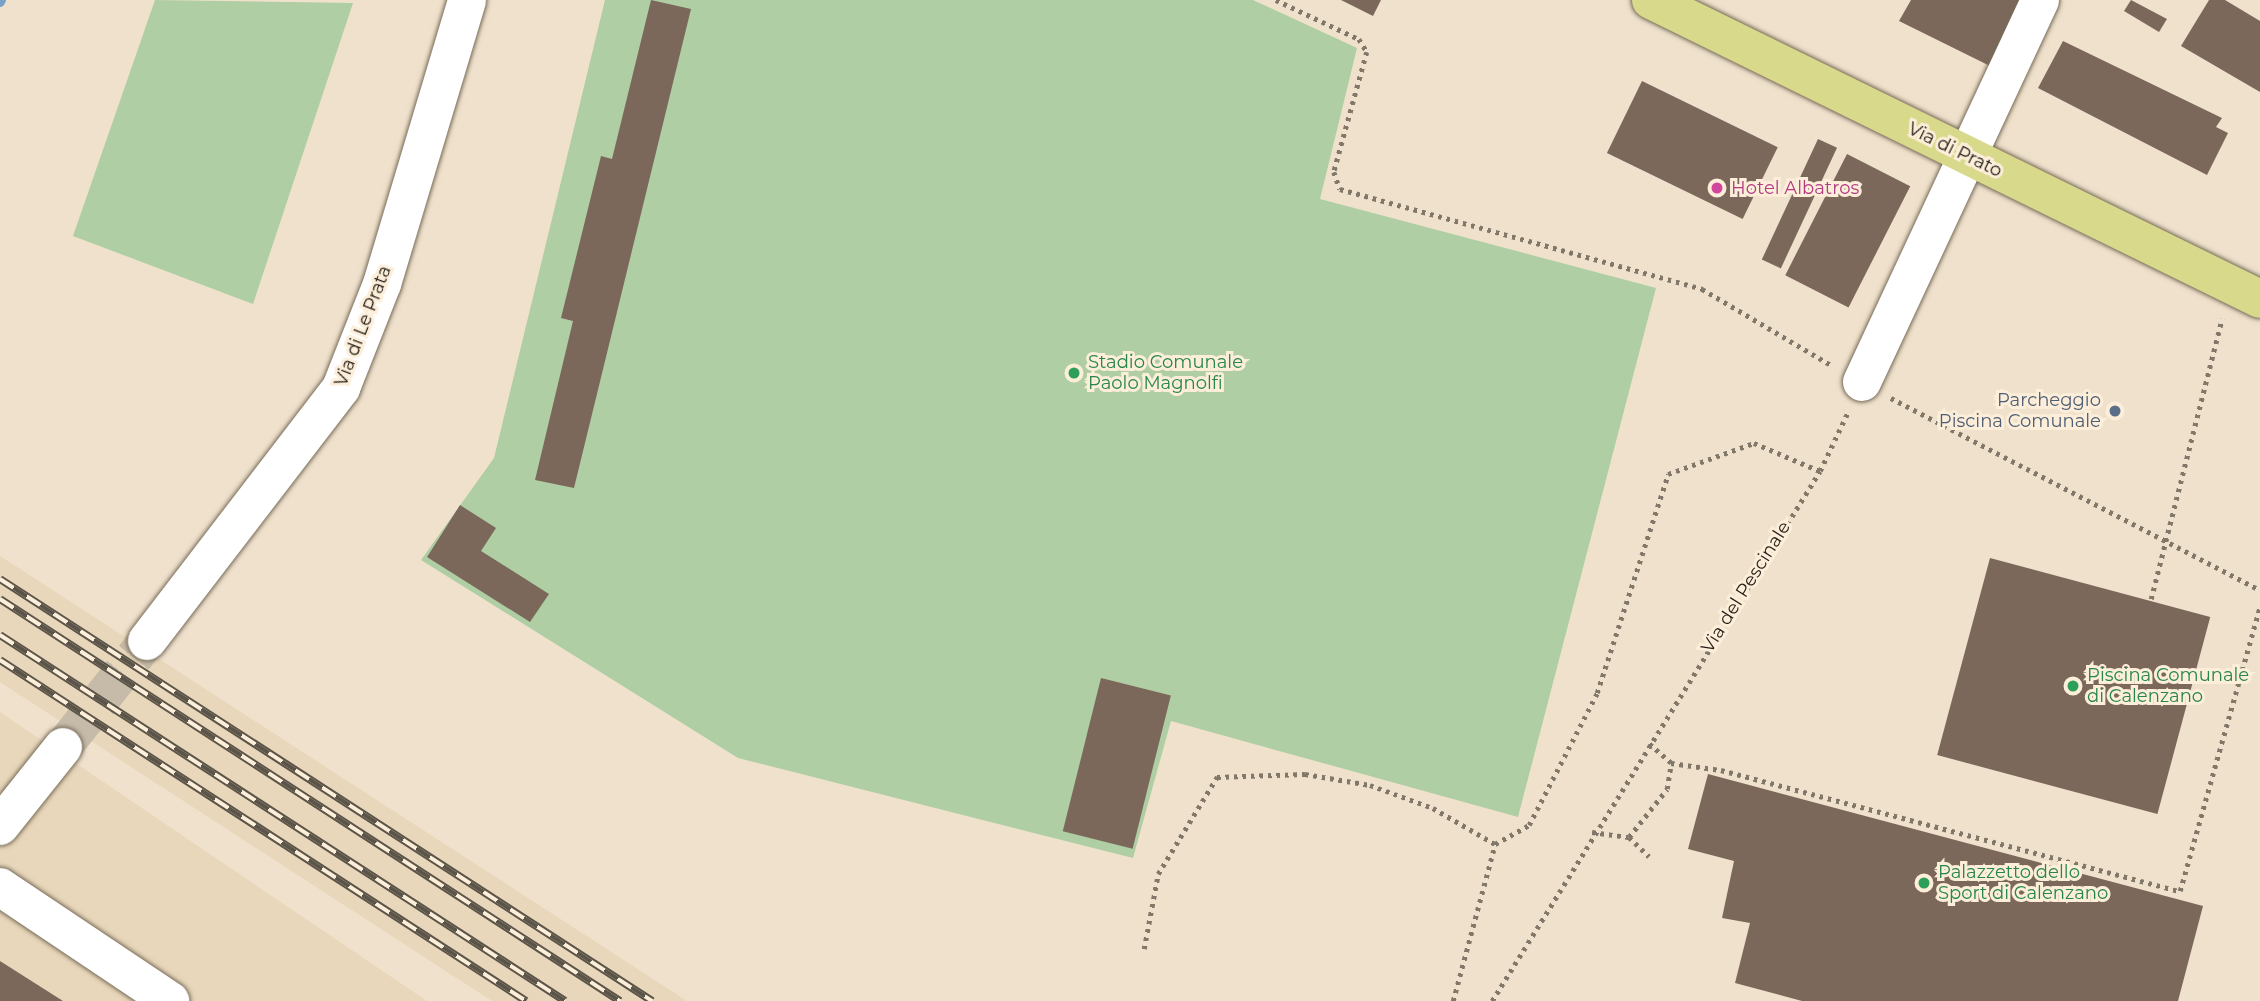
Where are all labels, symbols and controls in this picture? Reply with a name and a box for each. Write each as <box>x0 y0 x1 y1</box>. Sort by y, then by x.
street label: Via di Prato <box>1904 118 2006 182</box>
place label: Hotel Albatros <box>1731 177 1859 199</box>
marker: Hotel Albatros <box>1709 180 1725 196</box>
street label: Via di Le Prata <box>330 263 396 389</box>
place label: Stadio Comunale Paolo Magnolfi <box>1088 352 1243 394</box>
marker: Stadio Comunale Paolo Magnolfi <box>1066 365 1082 381</box>
place label: Parcheggio Piscina Comunale <box>1939 390 2101 432</box>
marker: Parcheggio Piscina Comunale <box>2107 403 2123 419</box>
street label: Via del Pescinale <box>1697 517 1795 657</box>
place label: Piscina Comunale di Calenzano <box>2087 665 2249 708</box>
marker: Piscina Comunale di Calenzano <box>2065 678 2081 694</box>
place label: Palazzetto dello Sport di Calenzano <box>1938 862 2108 904</box>
marker: Palazzetto dello Sport di Calenzano <box>1916 875 1932 891</box>

